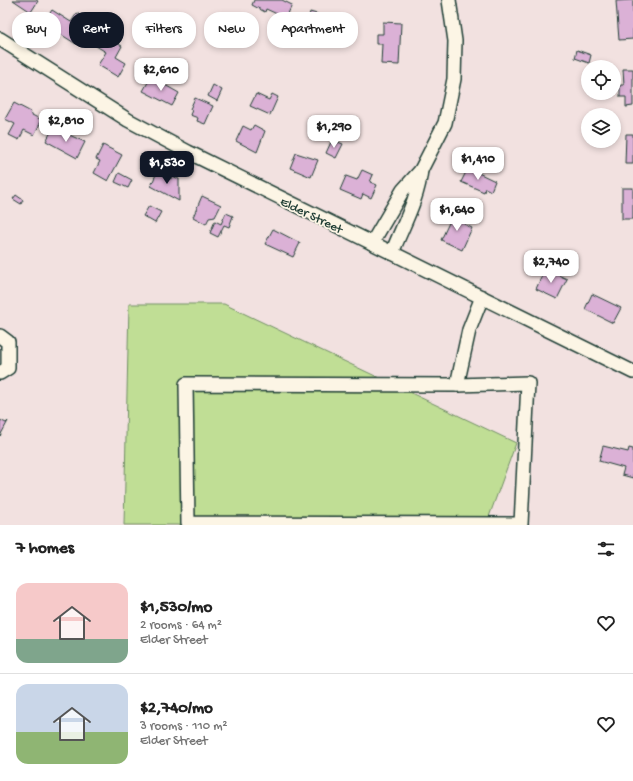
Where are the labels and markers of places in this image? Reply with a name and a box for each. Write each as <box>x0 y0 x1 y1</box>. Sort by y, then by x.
pin: $2,610 <box>128 58 194 92</box>
pin: $2,810 <box>33 109 99 143</box>
pin: $1,290 <box>301 115 367 149</box>
pin: $1,410 <box>445 147 511 181</box>
pin: $1,530 <box>134 151 200 185</box>
pin: $1,640 <box>424 198 490 232</box>
pin: $2,740 <box>518 250 584 284</box>

